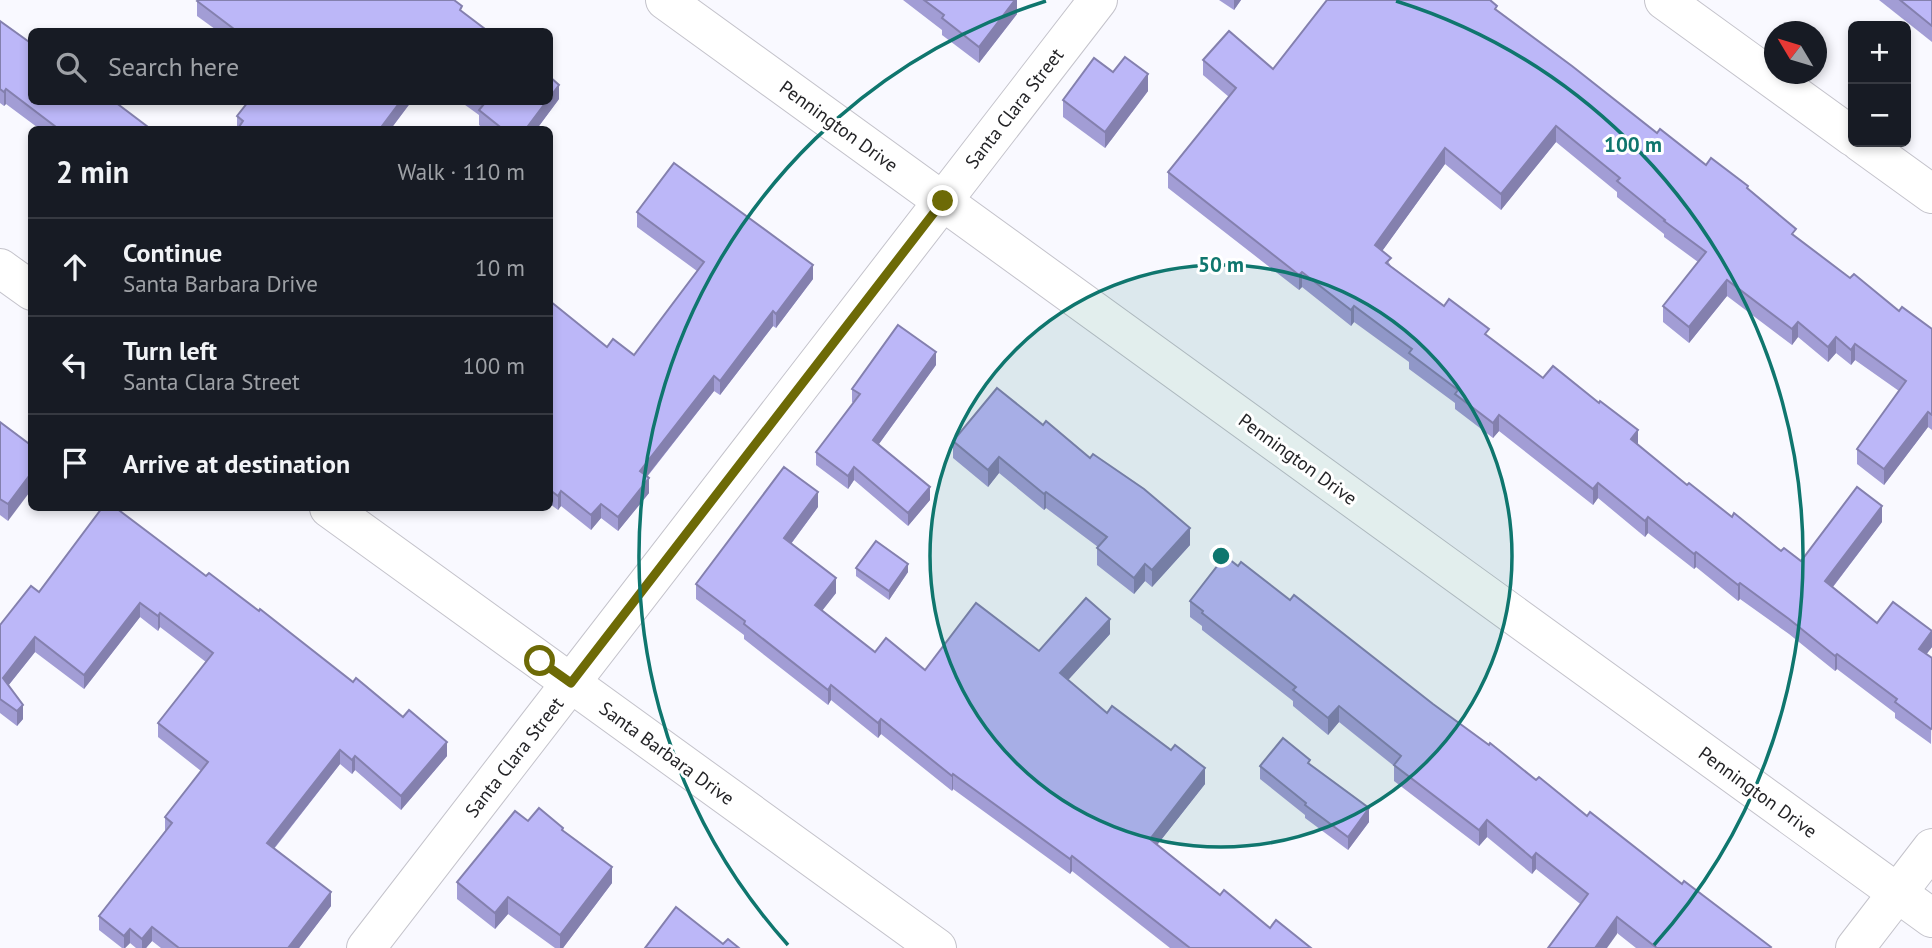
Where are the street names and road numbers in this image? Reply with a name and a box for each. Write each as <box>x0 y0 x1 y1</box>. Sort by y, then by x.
street label: Santa Clara Street <box>960 43 1069 173</box>
street label: Pennington Drive <box>775 75 903 177</box>
street label: Pennington Drive <box>1234 408 1362 510</box>
street label: Santa Clara Street <box>460 692 569 822</box>
street label: Santa Barbara Drive <box>595 696 739 810</box>
street label: Pennington Drive <box>1694 741 1822 843</box>

